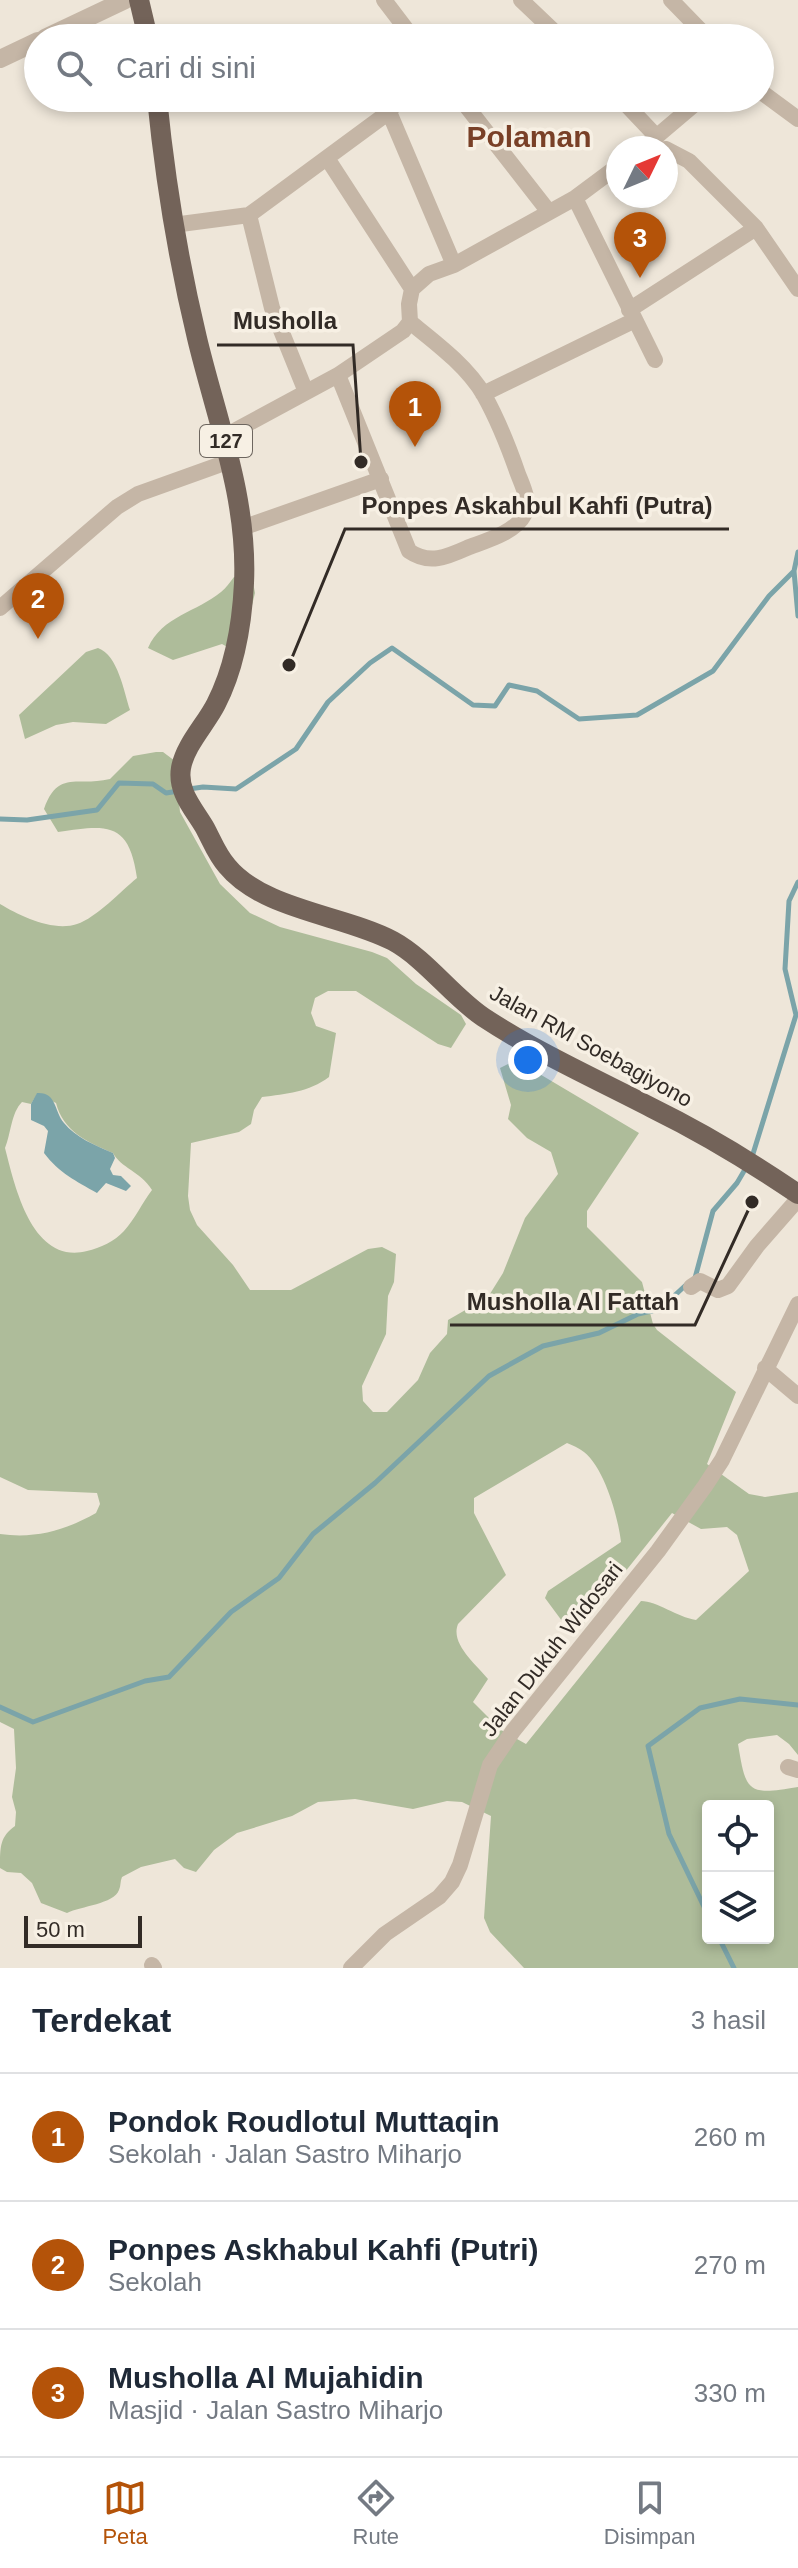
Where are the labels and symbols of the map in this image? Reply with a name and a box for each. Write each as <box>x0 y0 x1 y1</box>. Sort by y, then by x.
district label: Polaman <box>466 120 592 153</box>
north arrow <box>606 136 678 208</box>
pin: 3 <box>614 212 666 278</box>
callout: Musholla <box>217 297 353 345</box>
text: Musholla <box>233 307 338 334</box>
pin: 1 <box>389 381 441 447</box>
road number: 127 <box>200 425 252 457</box>
callout: Ponpes Askahbul Kahfi (Putra) <box>345 481 729 529</box>
text: Ponpes Askahbul Kahfi (Putra) <box>361 492 713 519</box>
pin: 2 <box>12 573 64 639</box>
street label: Jalan RM Soebagiyono <box>485 980 697 1112</box>
your location <box>508 1040 548 1080</box>
callout: Musholla Al Fattah <box>450 1277 695 1325</box>
text: Musholla Al Fattah <box>467 1288 679 1315</box>
street label: Jalan Dukuh Widosari <box>476 1557 628 1741</box>
scale bar <box>24 1912 142 1948</box>

